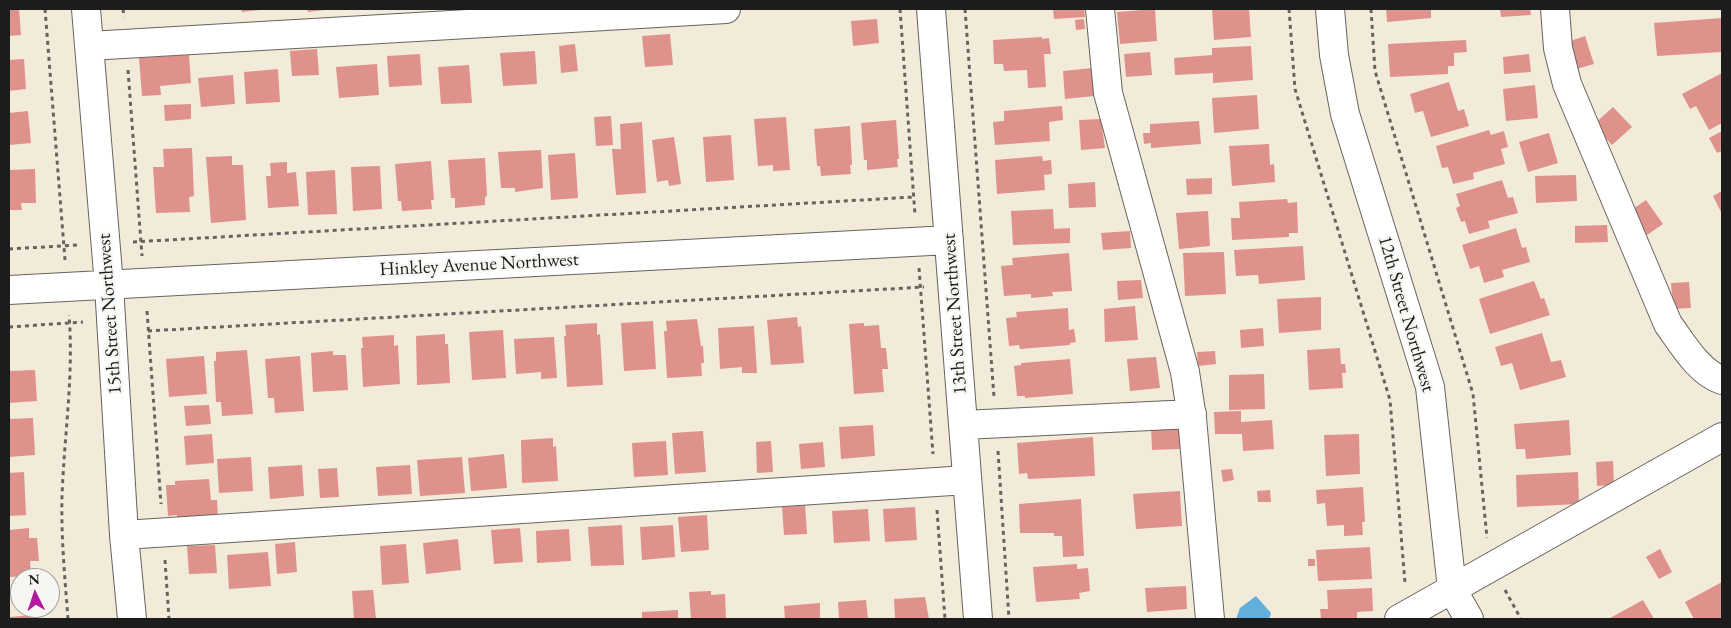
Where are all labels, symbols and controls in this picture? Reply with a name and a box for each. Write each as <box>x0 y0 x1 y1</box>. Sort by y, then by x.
street label: 15th Street Northwest <box>93 233 127 395</box>
street label: 13th Street Northwest <box>938 233 972 395</box>
street label: 12th Street Northwest <box>1373 233 1439 395</box>
street label: Hinkley Avenue Northwest <box>379 248 579 282</box>
north arrow <box>10 568 60 618</box>
text: N <box>28 570 40 588</box>

